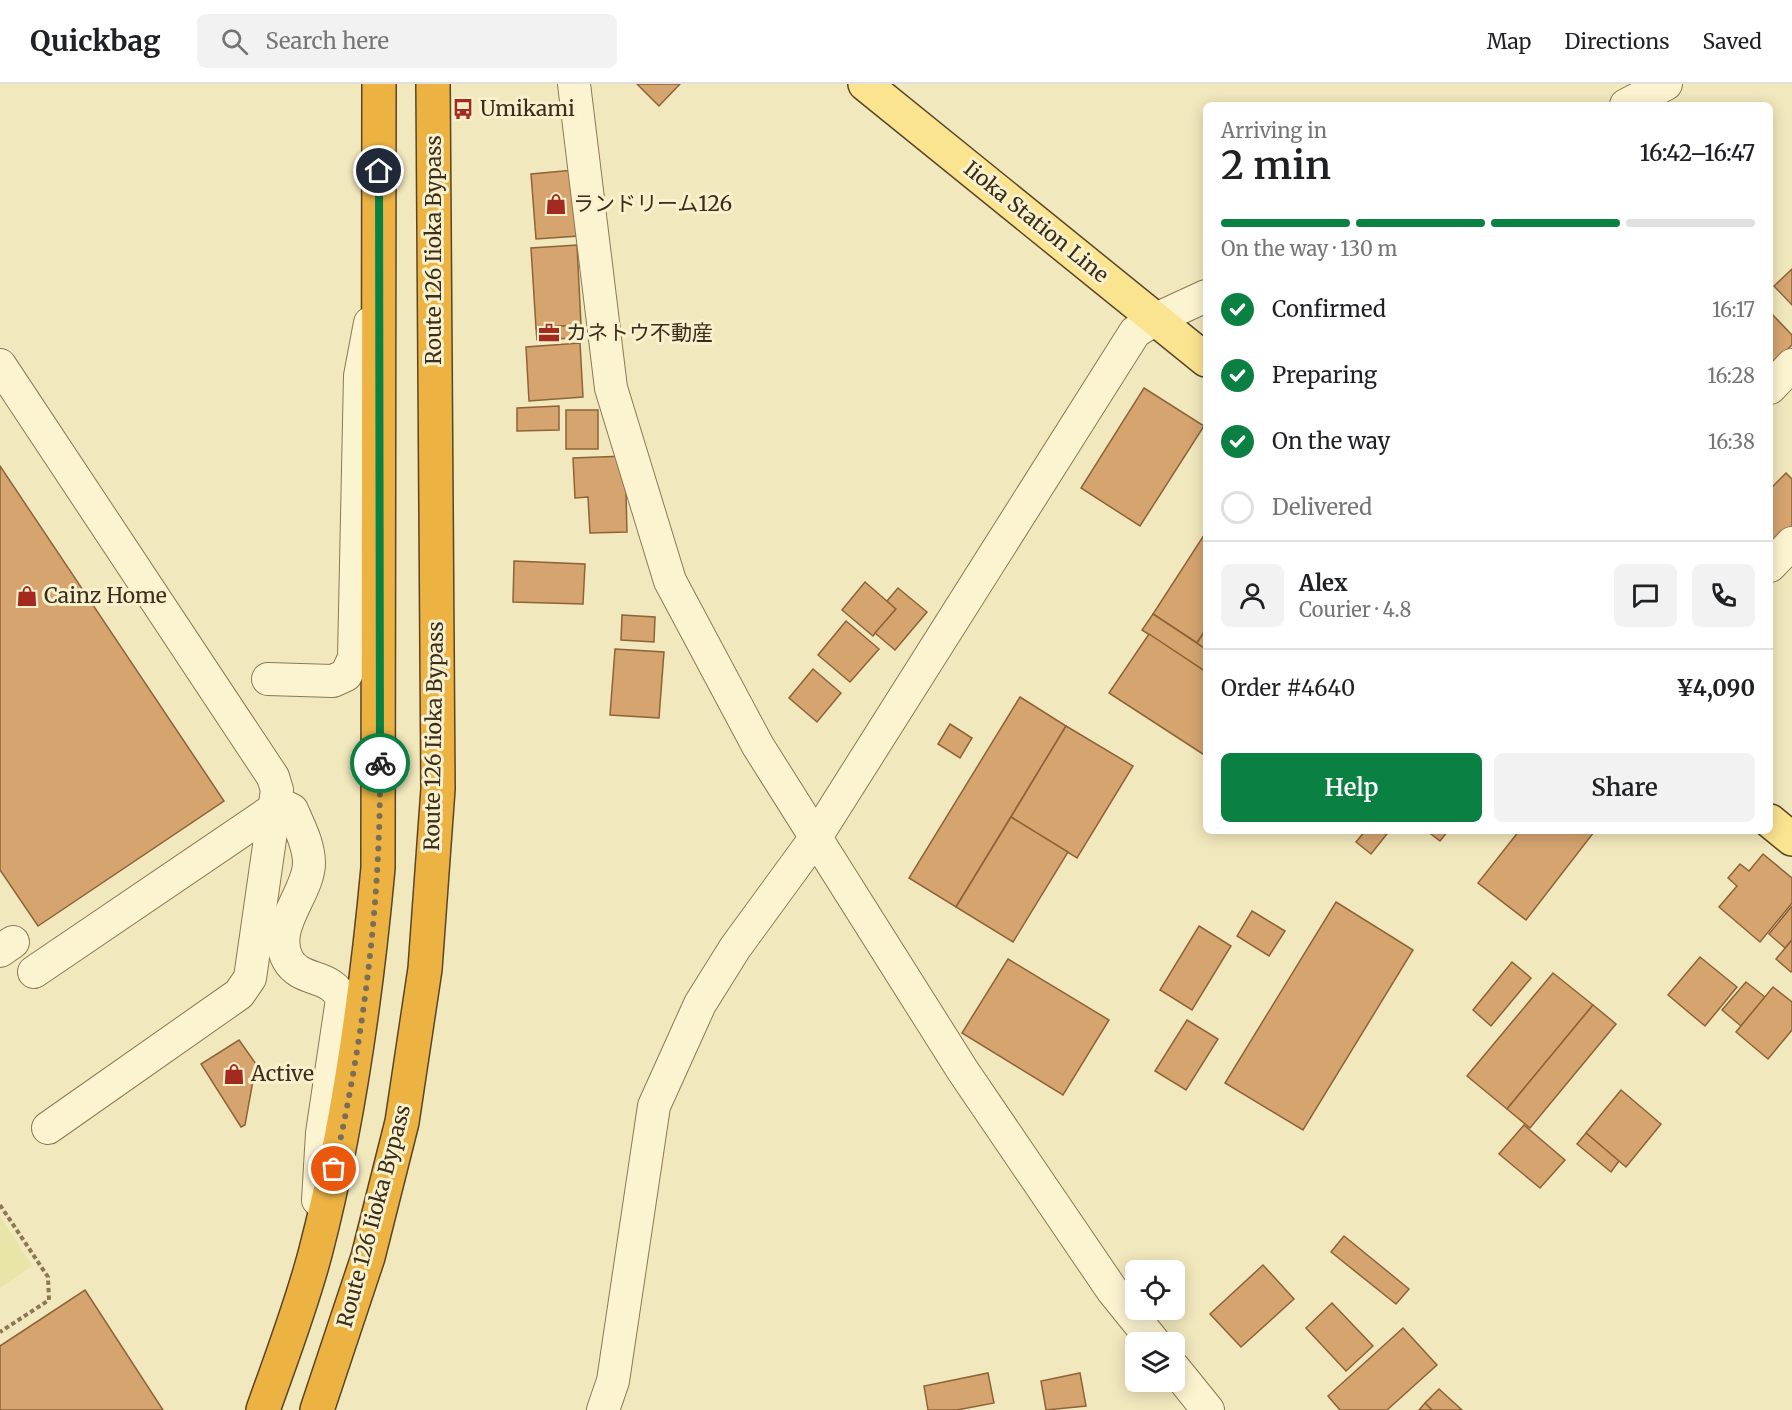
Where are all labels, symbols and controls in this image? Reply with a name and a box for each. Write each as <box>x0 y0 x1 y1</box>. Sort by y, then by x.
search box <box>197 14 617 68</box>
text: Quickbag <box>30 23 161 59</box>
icon: search <box>218 25 251 58</box>
text: Search here <box>266 27 389 55</box>
text: Map <box>1487 28 1531 55</box>
text: Directions <box>1564 28 1669 55</box>
text: Saved <box>1702 28 1762 55</box>
place label: Umikami <box>480 95 575 122</box>
bus stop icon: Umikami <box>451 97 475 121</box>
text: Arriving in <box>1221 118 1327 143</box>
street label: Route 126 Iioka Bypass <box>420 135 447 365</box>
text: 16:42–16:47 <box>1640 139 1755 167</box>
text: 2 min <box>1221 141 1331 190</box>
pin <box>353 145 404 196</box>
icon: home <box>362 154 395 187</box>
street label: Iioka Station Line <box>959 155 1114 288</box>
place label: ランドリーム126 <box>573 190 732 217</box>
shop icon: ランドリーム126 <box>544 192 568 216</box>
text: On the way · 130 m <box>1221 236 1397 261</box>
icon: check <box>1221 293 1254 326</box>
text: Confirmed <box>1272 295 1386 323</box>
text: 16:17 <box>1712 297 1755 322</box>
place label: カネトウ不動産 <box>566 319 713 346</box>
office icon: カネトウ不動産 <box>537 321 561 345</box>
icon: check <box>1221 359 1254 392</box>
text: Preparing <box>1272 361 1377 389</box>
text: 16:28 <box>1707 363 1755 388</box>
icon: check <box>1221 425 1254 458</box>
text: On the way <box>1272 427 1390 455</box>
text: 16:38 <box>1708 429 1755 454</box>
text: Delivered <box>1272 493 1372 521</box>
button: person <box>1221 564 1284 627</box>
button: chat <box>1614 564 1677 627</box>
button: phone <box>1692 564 1755 627</box>
text: Alex <box>1299 569 1348 597</box>
place label: Cainz Home <box>44 582 167 609</box>
shop icon: Cainz Home <box>15 584 39 608</box>
text: Courier · 4.8 <box>1299 597 1411 622</box>
street label: Route 126 Iioka Bypass <box>418 621 449 851</box>
text: Order #4640 <box>1221 674 1355 702</box>
text: ¥4,090 <box>1676 674 1755 702</box>
courier <box>350 733 410 793</box>
icon: bike <box>364 747 397 780</box>
button: Help <box>1221 753 1482 822</box>
button: Share <box>1494 753 1755 822</box>
place label: Active <box>250 1060 314 1087</box>
shop icon: Active <box>222 1062 246 1086</box>
street label: Route 126 Iioka Bypass <box>331 1101 416 1330</box>
pin <box>308 1143 359 1194</box>
icon: bag <box>317 1152 350 1185</box>
map controls <box>1125 1260 1185 1392</box>
button: locate <box>1125 1260 1185 1320</box>
button: layers <box>1125 1332 1185 1392</box>

